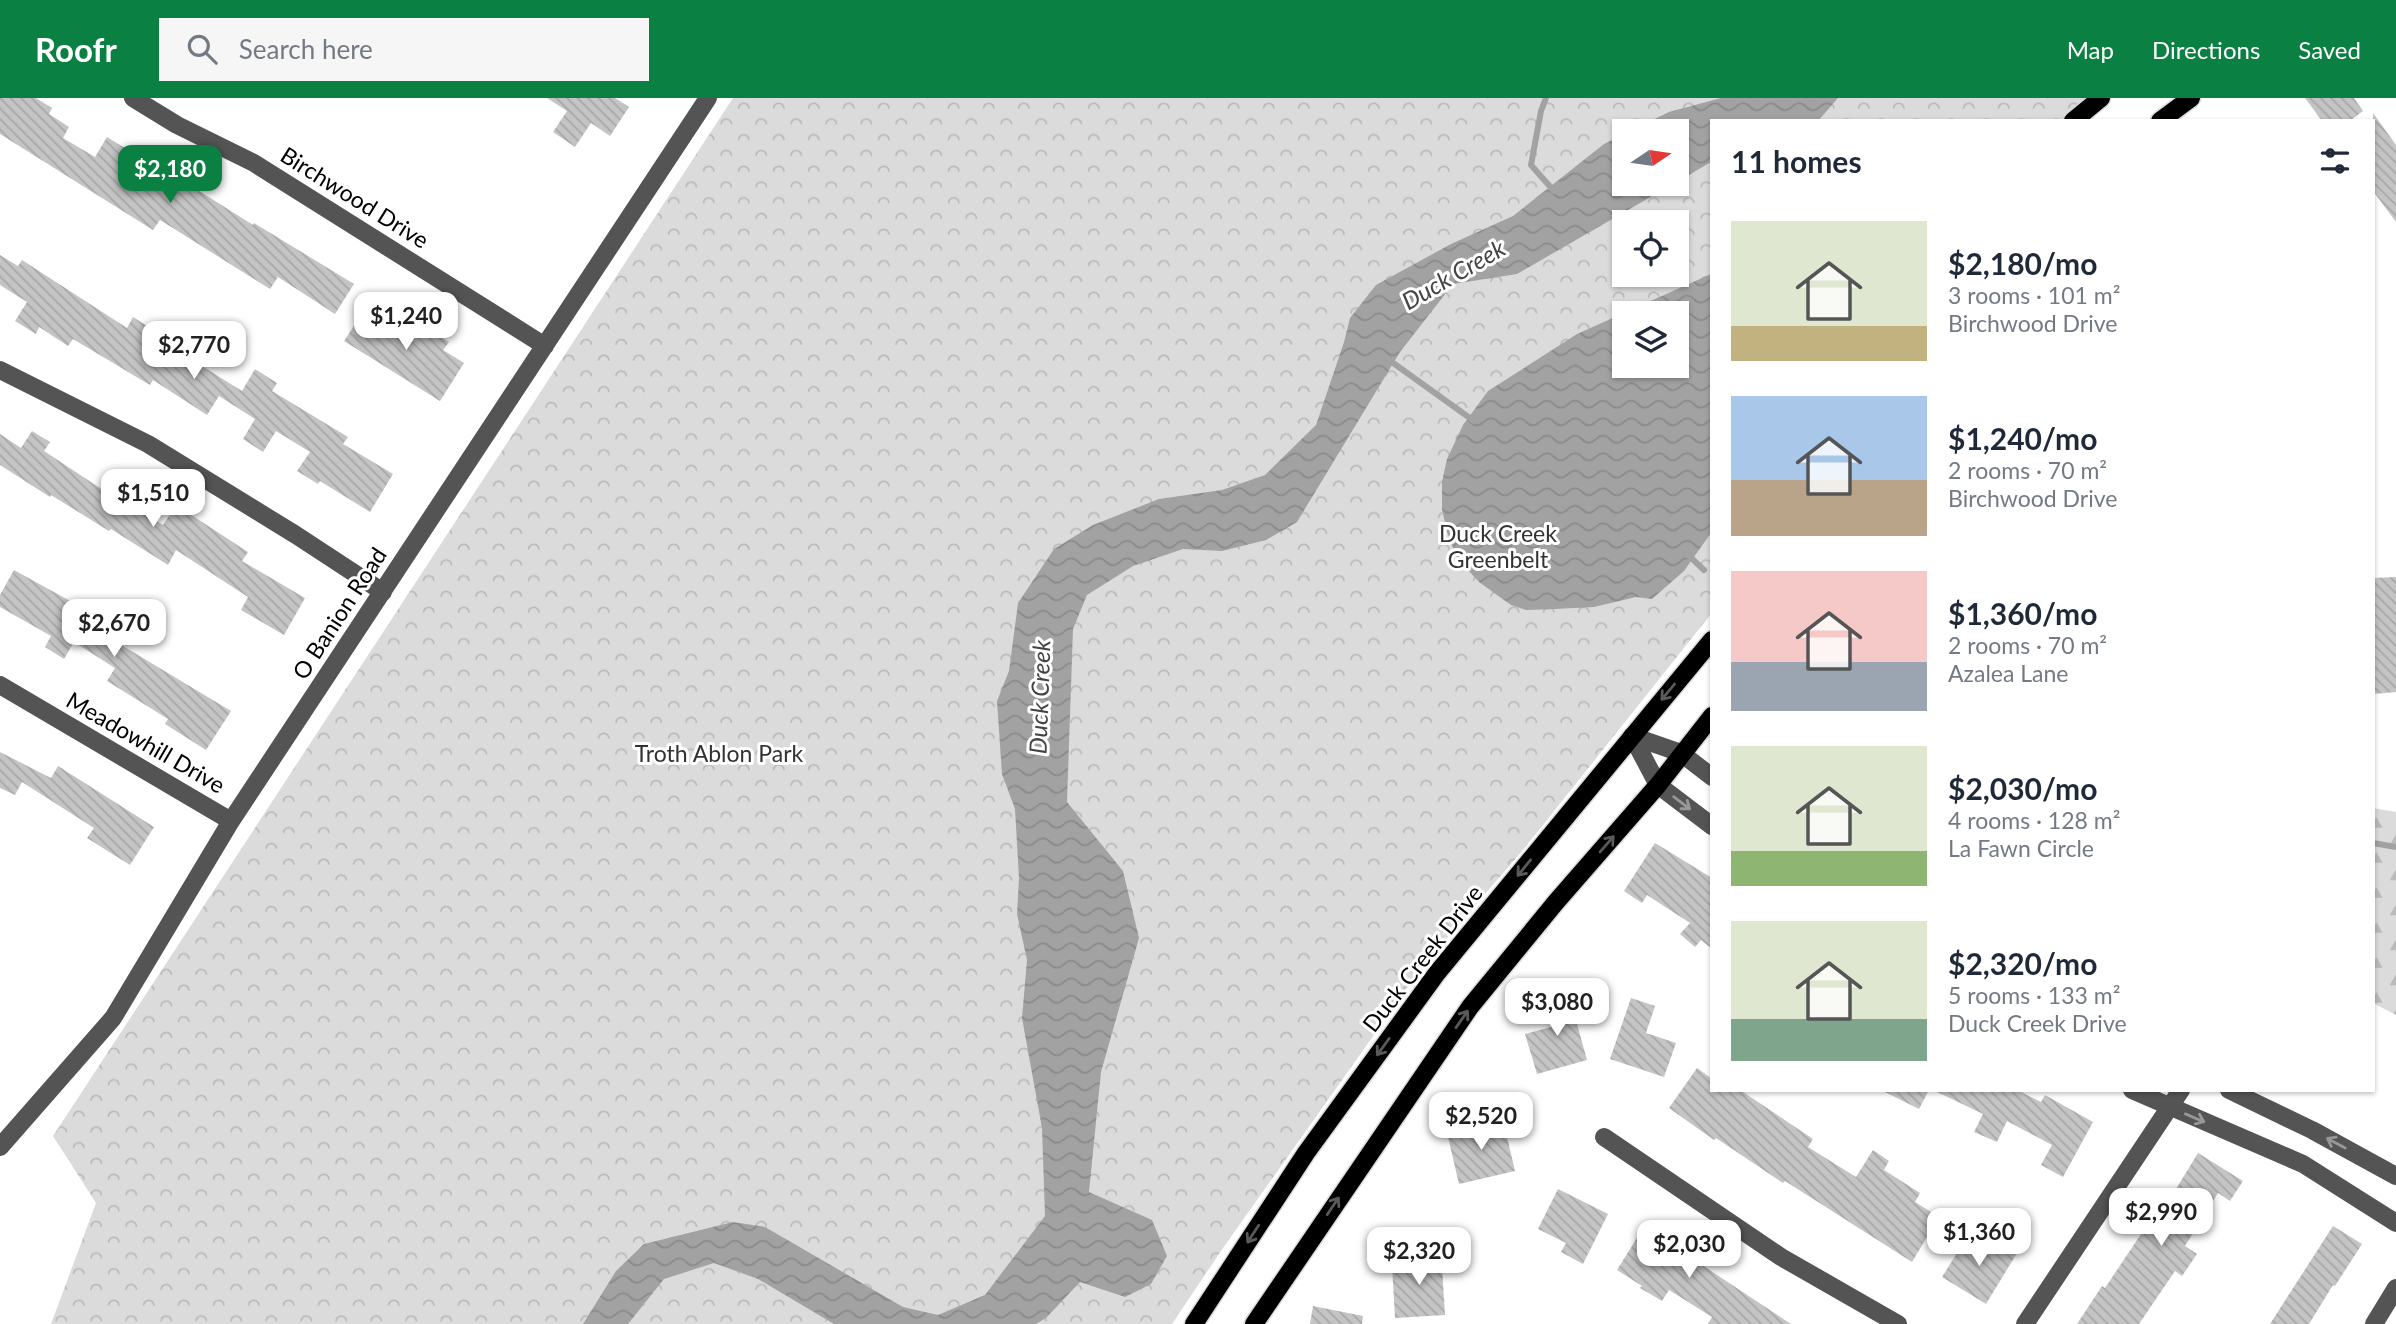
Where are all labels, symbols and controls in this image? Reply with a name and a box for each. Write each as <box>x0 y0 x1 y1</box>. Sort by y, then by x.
search box <box>159 18 649 81</box>
text: Roofr <box>35 29 117 69</box>
icon: search <box>183 30 221 68</box>
text: Search here <box>239 33 373 65</box>
text: Map <box>2067 35 2114 64</box>
text: Directions <box>2152 35 2260 64</box>
text: Saved <box>2298 35 2361 64</box>
north arrow <box>1612 119 1689 196</box>
map controls <box>1612 119 1689 378</box>
street label: Birchwood Drive <box>276 140 434 254</box>
icon: filters <box>2316 142 2354 180</box>
text: 11 homes <box>1731 143 1862 179</box>
pin: $2,180 <box>113 146 227 205</box>
text: $2,180 <box>134 154 206 182</box>
button: locate <box>1612 210 1689 287</box>
water label: Duck Creek <box>1396 233 1510 315</box>
text: $2,180/mo <box>1948 245 2097 281</box>
icon: home <box>1787 249 1871 333</box>
text: 3 rooms · 101 m² <box>1948 281 2120 309</box>
pin: $1,240 <box>349 292 463 352</box>
text: $1,240 <box>370 301 442 329</box>
button: layers <box>1612 301 1689 378</box>
text: Birchwood Drive <box>1948 309 2117 337</box>
pin: $2,770 <box>137 322 251 381</box>
text: $2,770 <box>158 330 230 358</box>
text: $1,240/mo <box>1948 420 2097 456</box>
icon: home <box>1787 424 1871 508</box>
text: 2 rooms · 70 m² <box>1948 456 2107 484</box>
pin: $1,510 <box>96 470 210 529</box>
text: $1,510 <box>117 478 189 506</box>
text: Birchwood Drive <box>1948 484 2117 512</box>
park label: Duck Creek Greenbelt <box>1439 519 1557 573</box>
street label: O Banion Road <box>286 542 392 684</box>
text: $1,360/mo <box>1948 595 2097 631</box>
icon: home <box>1787 599 1871 683</box>
pin: $2,670 <box>57 600 171 659</box>
text: $2,670 <box>78 608 150 636</box>
text: 2 rooms · 70 m² <box>1948 631 2107 659</box>
water label: Duck Creek <box>1023 639 1056 755</box>
text: Azalea Lane <box>1948 659 2069 687</box>
one-way arrow <box>1660 683 1676 701</box>
street label: Meadowhill Drive <box>62 685 230 799</box>
park label: Troth Ablon Park <box>635 739 804 767</box>
text: $2,030/mo <box>1948 770 2097 806</box>
icon: home <box>1787 774 1871 858</box>
one-way arrow <box>1673 796 1691 811</box>
text: 4 rooms · 128 m² <box>1948 806 2120 834</box>
text: La Fawn Circle <box>1948 834 2094 862</box>
one-way arrow <box>1598 835 1614 853</box>
one-way arrow <box>1516 859 1532 877</box>
street label: Duck Creek Drive <box>1356 879 1488 1037</box>
text: $2,320/mo <box>1948 945 2097 981</box>
icon: home <box>1787 949 1871 1033</box>
pin: $3,080 <box>1500 978 1614 1038</box>
text: 5 rooms · 133 m² <box>1948 981 2120 1009</box>
text: $3,080 <box>1521 987 1593 1015</box>
text: Duck Creek Drive <box>1948 1009 2127 1037</box>
one-way arrow <box>1455 1010 1469 1029</box>
one-way arrow <box>1376 1037 1390 1056</box>
pin: $2,520 <box>1424 1093 1538 1152</box>
text: $2,520 <box>1445 1101 1517 1129</box>
one-way arrow <box>2184 1112 2205 1125</box>
one-way arrow <box>2326 1136 2347 1150</box>
pin: $2,990 <box>2104 1188 2218 1248</box>
one-way arrow <box>1325 1197 1340 1216</box>
text: $2,990 <box>2125 1197 2197 1225</box>
pin: $1,360 <box>1922 1208 2036 1268</box>
text: $1,360 <box>1943 1217 2015 1245</box>
pin: $2,030 <box>1632 1220 1746 1280</box>
one-way arrow <box>1246 1223 1260 1243</box>
pin: $2,320 <box>1362 1228 1476 1287</box>
text: $2,030 <box>1653 1229 1725 1257</box>
text: $2,320 <box>1383 1236 1455 1264</box>

